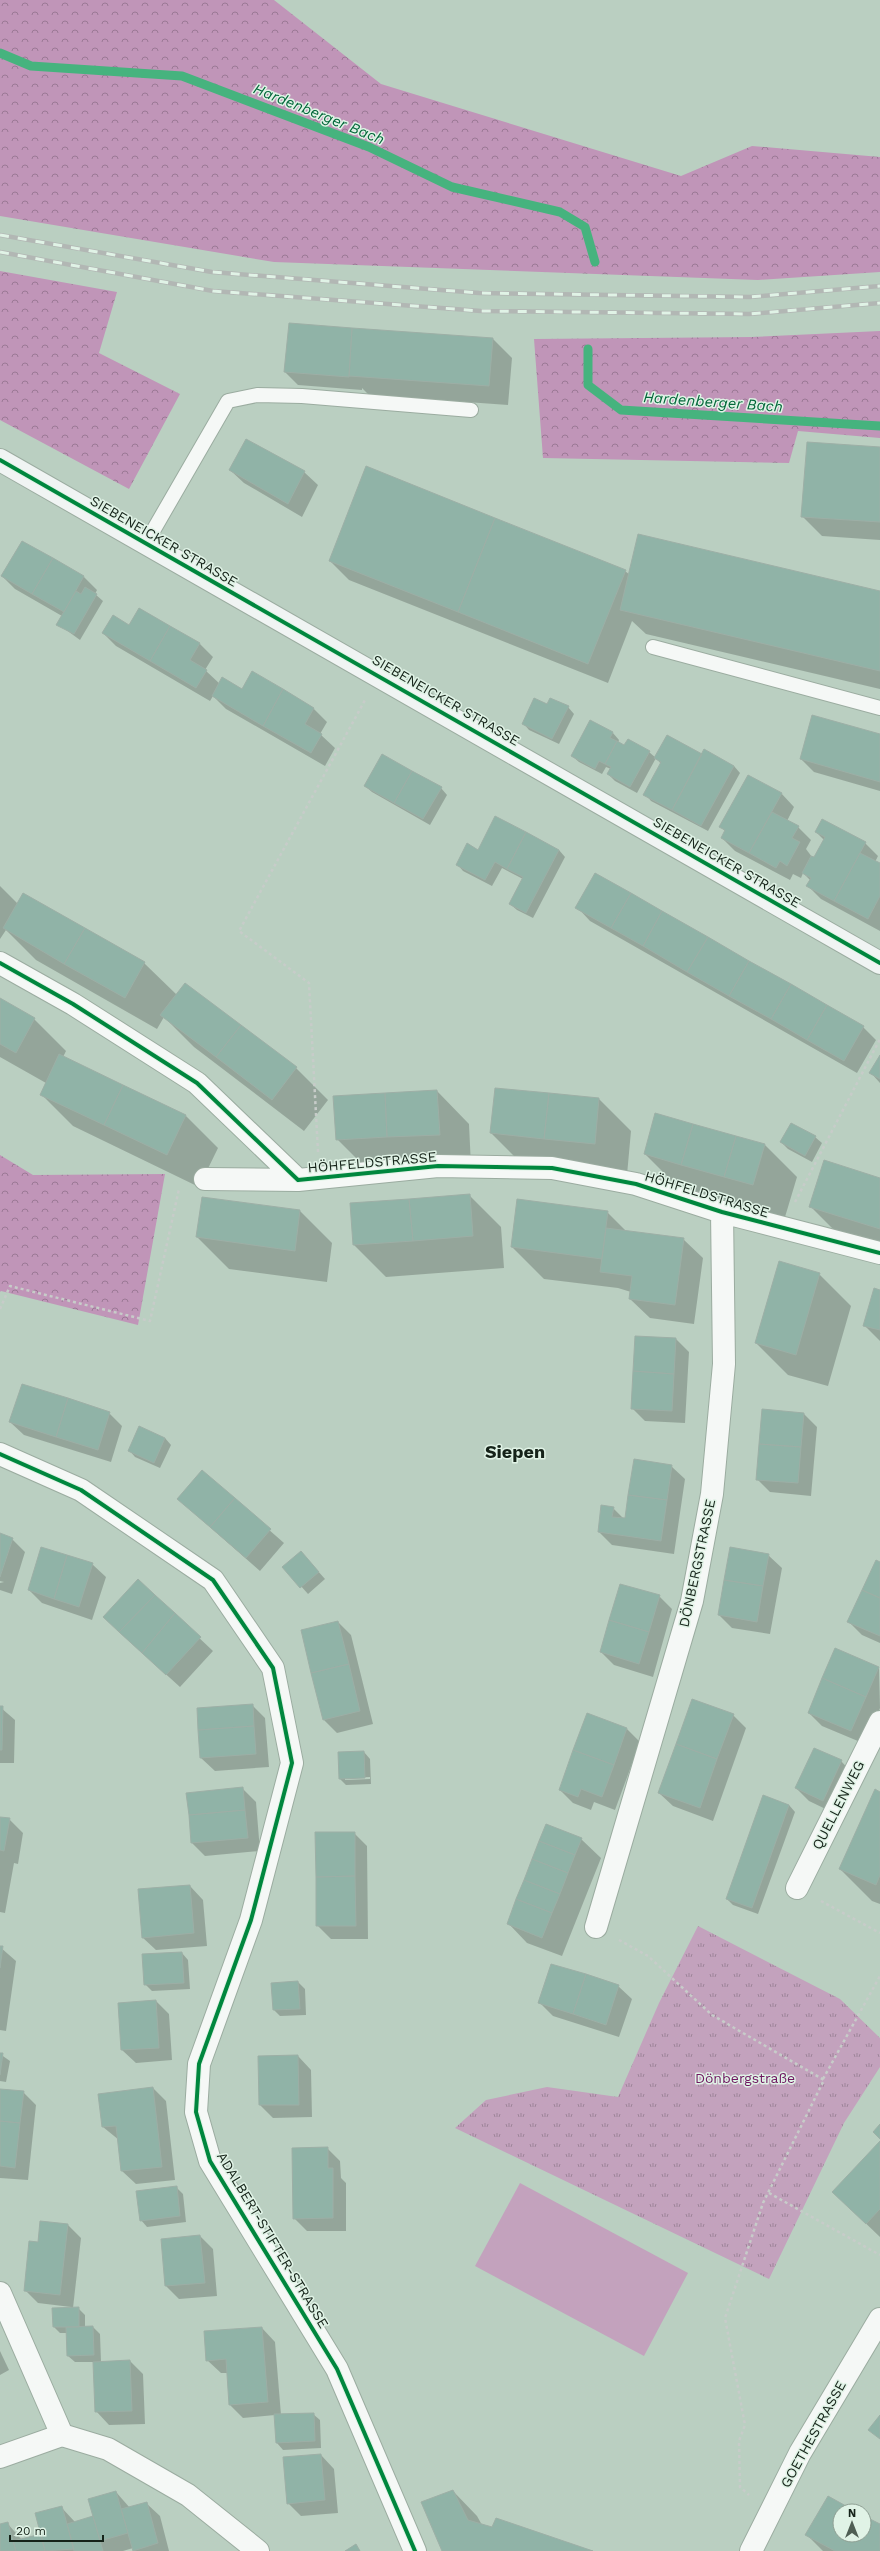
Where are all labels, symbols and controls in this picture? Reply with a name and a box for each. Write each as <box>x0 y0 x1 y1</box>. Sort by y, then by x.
water label: Hardenberger Bach <box>251 79 387 149</box>
water label: Hardenberger Bach <box>643 388 783 416</box>
street label: SIEBENEICKER STRASSE <box>87 492 241 590</box>
street label: SIEBENEICKER STRASSE <box>369 651 523 749</box>
street label: SIEBENEICKER STRASSE <box>650 813 804 911</box>
street label: HÖHFELDSTRASSE <box>307 1148 437 1176</box>
street label: HÖHFELDSTRASSE <box>643 1167 771 1221</box>
district label: Siepen <box>485 1441 545 1462</box>
street label: DÖNBERGSTRASSE <box>676 1497 718 1629</box>
street label: QUELLENWEG <box>809 1758 867 1852</box>
park label: Dönbergstraße <box>695 2070 795 2086</box>
street label: ADALBERT-STIFTER-STRASSE <box>214 2149 332 2331</box>
street label: GOETHESTRASSE <box>777 2378 849 2490</box>
north arrow <box>832 2503 872 2543</box>
text: N <box>848 2507 856 2520</box>
scale bar <box>10 2517 103 2543</box>
text: 20 m <box>16 2524 46 2538</box>

